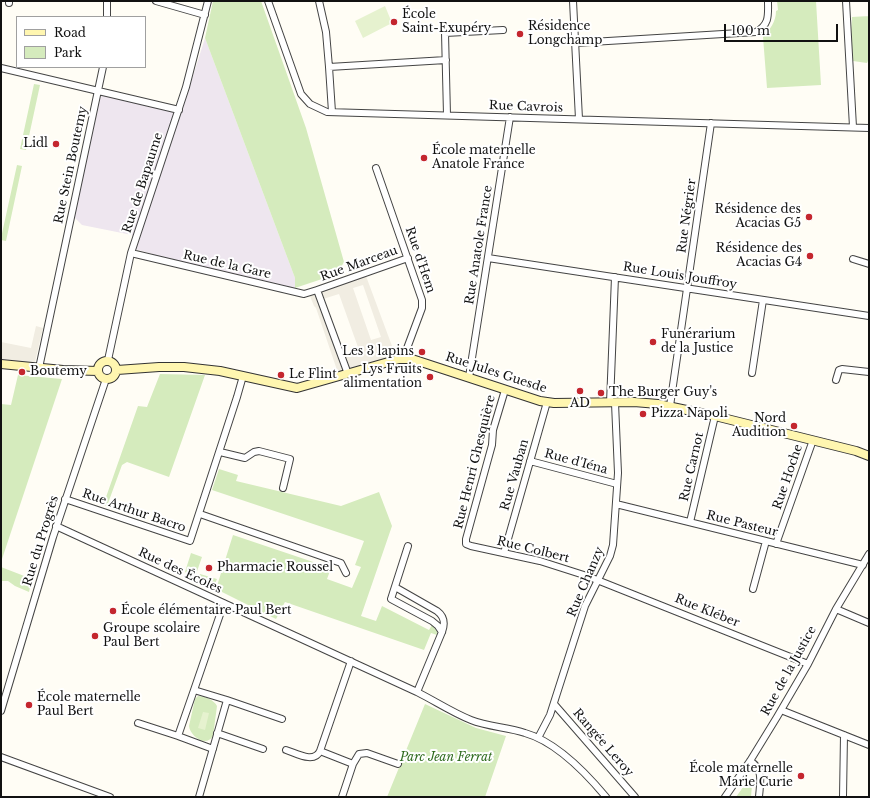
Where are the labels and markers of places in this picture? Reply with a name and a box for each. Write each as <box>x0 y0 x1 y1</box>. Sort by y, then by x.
place label: École Saint-Exupéry <box>402 8 491 36</box>
marker: École Saint-Exupéry <box>389 17 399 27</box>
place label: Résidence Longchamp <box>528 20 602 48</box>
marker: Résidence Longchamp <box>515 29 525 39</box>
place label: Lidl <box>23 137 48 151</box>
marker: Lidl <box>51 139 61 149</box>
place label: École maternelle Anatole France <box>432 144 536 172</box>
marker: École maternelle Anatole France <box>419 153 429 163</box>
place label: Résidence des Acacias G5 <box>715 203 801 231</box>
marker: Résidence des Acacias G5 <box>804 212 814 222</box>
place label: Résidence des Acacias G4 <box>716 242 802 270</box>
marker: Résidence des Acacias G4 <box>805 251 815 261</box>
place label: Funérarium de la Justice <box>661 328 735 356</box>
marker: Funérarium de la Justice <box>648 337 658 347</box>
place label: Les 3 lapins <box>342 345 414 359</box>
marker: Les 3 lapins <box>417 347 427 357</box>
place label: Lys Fruits alimentation <box>343 363 422 391</box>
place label: Boutemy <box>30 365 87 379</box>
marker: Boutemy <box>17 367 27 377</box>
place label: Le Flint <box>289 368 337 382</box>
marker: Le Flint <box>276 370 286 380</box>
marker: Lys Fruits alimentation <box>425 372 435 382</box>
marker: AD <box>575 386 585 396</box>
place label: The Burger Guy's <box>609 386 717 400</box>
marker: The Burger Guy's <box>596 388 606 398</box>
place label: AD <box>570 397 590 411</box>
place label: Pizza Napoli <box>651 407 728 421</box>
marker: Pizza Napoli <box>638 409 648 419</box>
place label: Nord Audition <box>732 412 786 440</box>
marker: Nord Audition <box>789 421 799 431</box>
place label: Pharmacie Roussel <box>217 561 333 575</box>
marker: Pharmacie Roussel <box>204 563 214 573</box>
place label: École élémentaire Paul Bert <box>121 604 292 618</box>
marker: École élémentaire Paul Bert <box>108 606 118 616</box>
place label: Groupe scolaire Paul Bert <box>103 622 200 650</box>
marker: Groupe scolaire Paul Bert <box>90 631 100 641</box>
place label: École maternelle Paul Bert <box>37 691 141 719</box>
marker: École maternelle Paul Bert <box>24 700 34 710</box>
place label: École maternelle Marie Curie <box>689 762 793 790</box>
marker: École maternelle Marie Curie <box>796 771 806 781</box>

